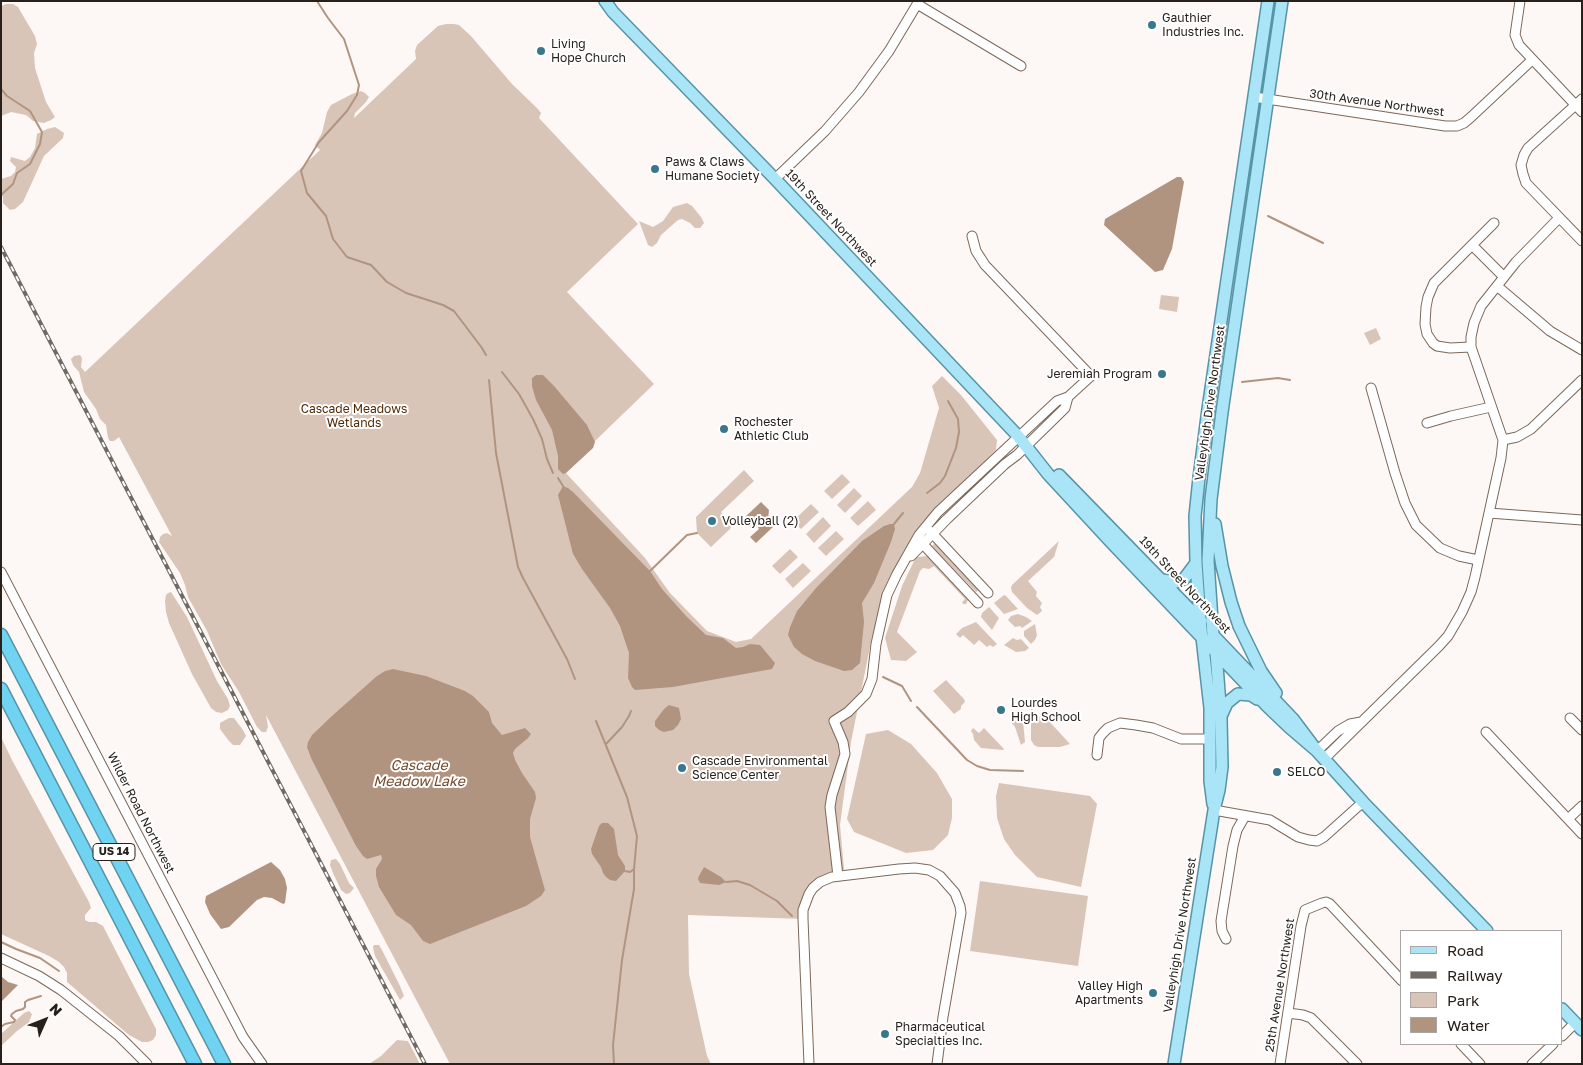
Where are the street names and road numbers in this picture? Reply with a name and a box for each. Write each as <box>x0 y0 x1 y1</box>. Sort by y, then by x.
street label: 30th Avenue Northwest <box>1309 86 1445 120</box>
street label: 19th Street Northwest <box>782 166 880 270</box>
street label: Valleyhigh Drive Northwest <box>1192 324 1228 482</box>
street label: 19th Street Northwest <box>1136 533 1234 637</box>
street label: Wilder Road Northwest <box>104 750 178 876</box>
road number: US 14 <box>93 844 135 860</box>
street label: Valleyhigh Drive Northwest <box>1161 856 1199 1014</box>
street label: 25th Avenue Northwest <box>1262 917 1298 1053</box>

